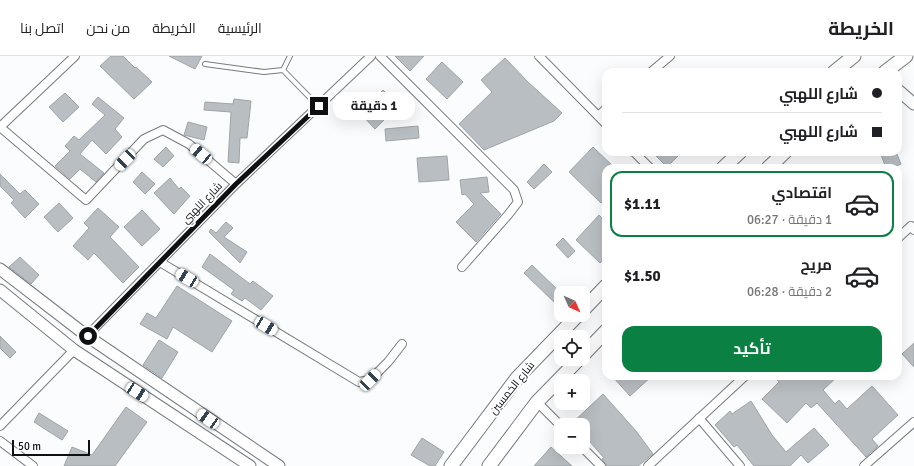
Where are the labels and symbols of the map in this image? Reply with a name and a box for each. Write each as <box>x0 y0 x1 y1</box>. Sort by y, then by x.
callout: 1 دقيقة <box>333 92 415 120</box>
route end <box>310 97 328 115</box>
car <box>188 142 214 166</box>
car <box>112 147 138 173</box>
street label: شارع اللهبي <box>179 180 226 228</box>
car <box>174 267 200 289</box>
north arrow <box>554 286 590 322</box>
car <box>253 315 279 337</box>
route start <box>79 327 97 345</box>
street label: شارع الخمسين <box>487 359 538 418</box>
car <box>357 367 383 393</box>
car <box>124 380 150 404</box>
car <box>195 407 221 431</box>
scale bar <box>12 438 90 457</box>

